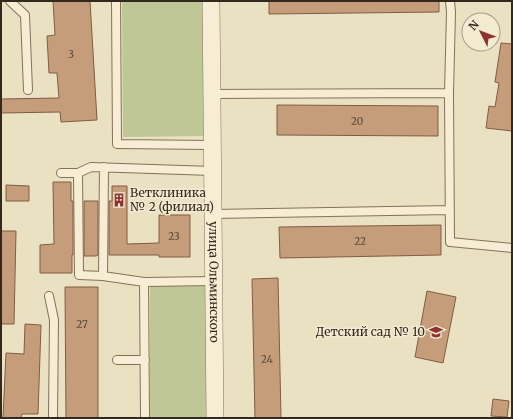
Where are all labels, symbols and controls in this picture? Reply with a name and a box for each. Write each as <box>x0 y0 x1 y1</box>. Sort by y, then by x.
north arrow <box>461 12 501 52</box>
text: N <box>465 17 482 33</box>
house number: 3 <box>68 48 74 61</box>
house number: 20 <box>351 115 363 128</box>
place label: Ветклиника № 2 (филиал) <box>130 185 214 214</box>
building icon: Ветклиника № 2 (филиал) <box>111 192 127 208</box>
street label: улица Ольминского <box>206 221 222 343</box>
house number: 23 <box>168 230 180 243</box>
house number: 22 <box>354 235 366 248</box>
house number: 27 <box>76 318 88 331</box>
place label: Детский сад № 10 <box>316 324 425 339</box>
school or university icon: Детский сад № 10 <box>428 324 444 340</box>
house number: 24 <box>261 353 273 366</box>

